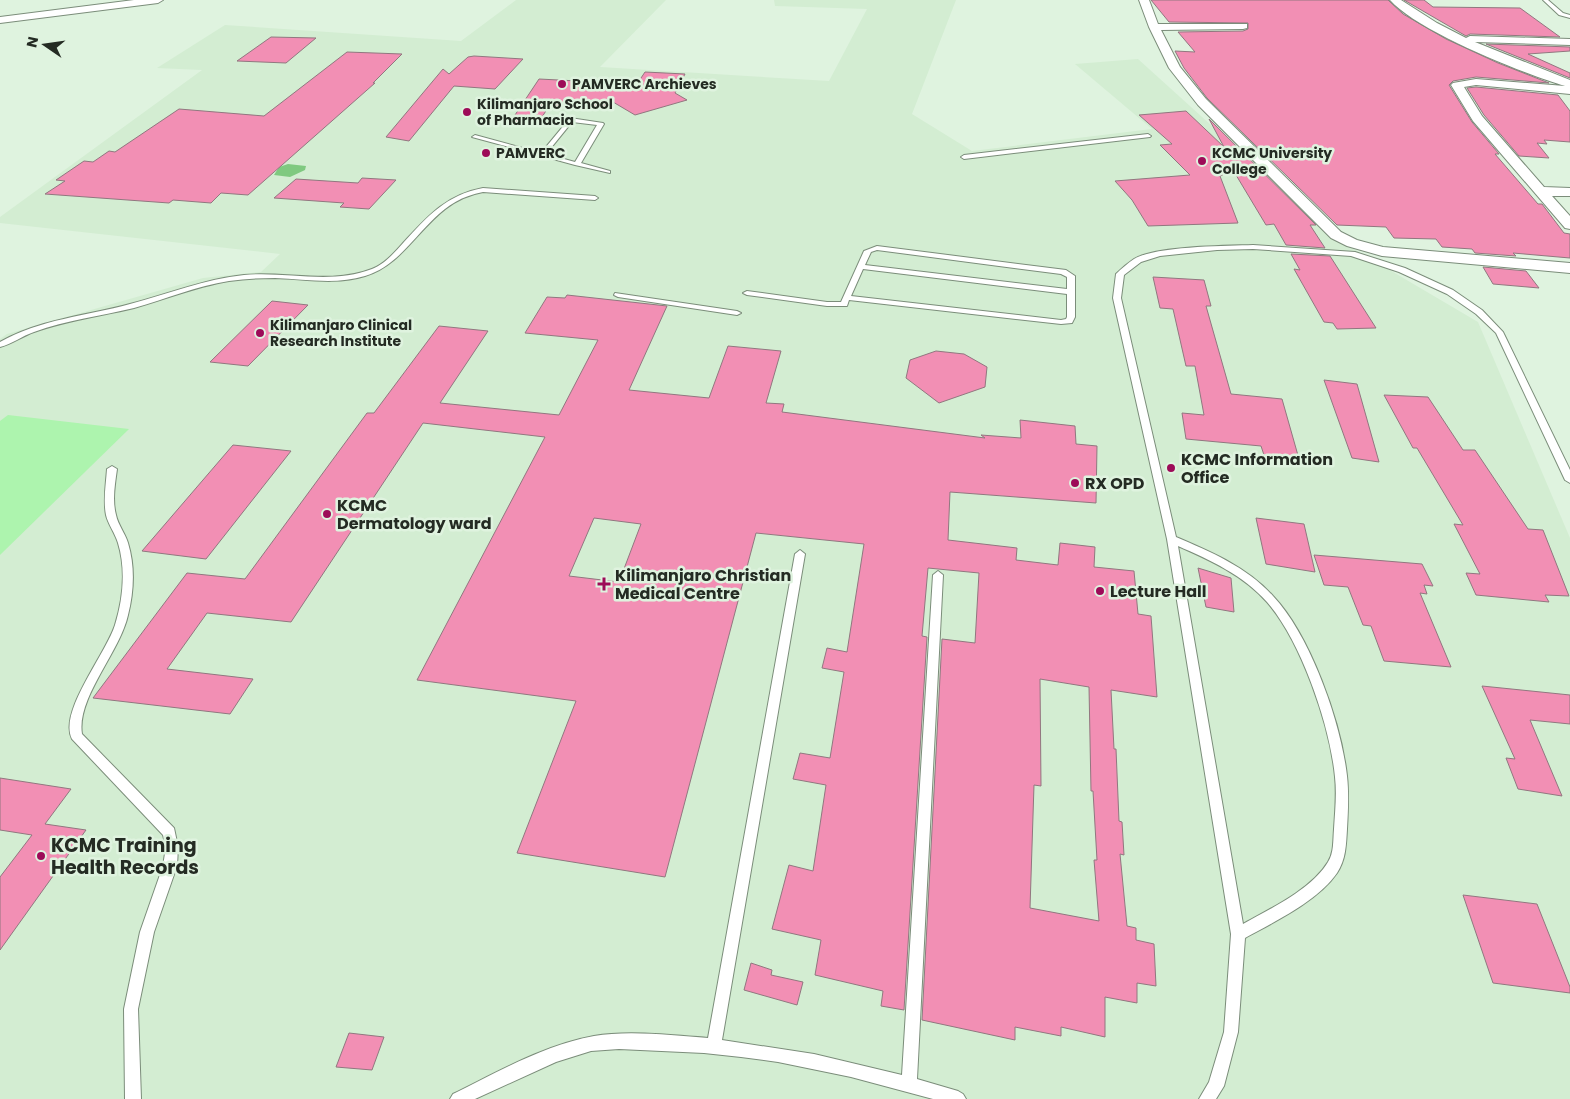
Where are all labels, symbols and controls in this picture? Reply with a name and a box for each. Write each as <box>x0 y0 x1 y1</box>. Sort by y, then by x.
north arrow <box>20 20 70 70</box>
text: N <box>21 35 43 49</box>
place label: PAMVERC Archieves <box>572 74 717 94</box>
marker: PAMVERC Archieves <box>556 78 568 90</box>
place label: Kilimanjaro School of Pharmacia <box>477 94 613 130</box>
marker: Kilimanjaro School of Pharmacia <box>461 106 473 118</box>
place label: PAMVERC <box>496 143 566 163</box>
place label: KCMC University College <box>1212 143 1332 179</box>
marker: PAMVERC <box>480 147 492 159</box>
marker: KCMC University College <box>1196 155 1208 167</box>
place label: Kilimanjaro Clinical Research Institute <box>270 315 412 351</box>
marker: Kilimanjaro Clinical Research Institute <box>254 327 266 339</box>
place label: KCMC Information Office <box>1181 448 1333 489</box>
marker: KCMC Information Office <box>1165 462 1177 474</box>
place label: RX OPD <box>1085 472 1145 495</box>
marker: RX OPD <box>1069 477 1081 489</box>
place label: KCMC Dermatology ward <box>337 494 492 535</box>
marker: KCMC Dermatology ward <box>321 508 333 520</box>
place label: Kilimanjaro Christian Medical Centre <box>615 564 791 605</box>
marker: Kilimanjaro Christian Medical Centre <box>597 577 611 591</box>
place label: Lecture Hall <box>1110 580 1207 603</box>
marker: Lecture Hall <box>1094 585 1106 597</box>
place label: KCMC Training Health Records <box>51 832 199 881</box>
marker: KCMC Training Health Records <box>35 850 47 862</box>

